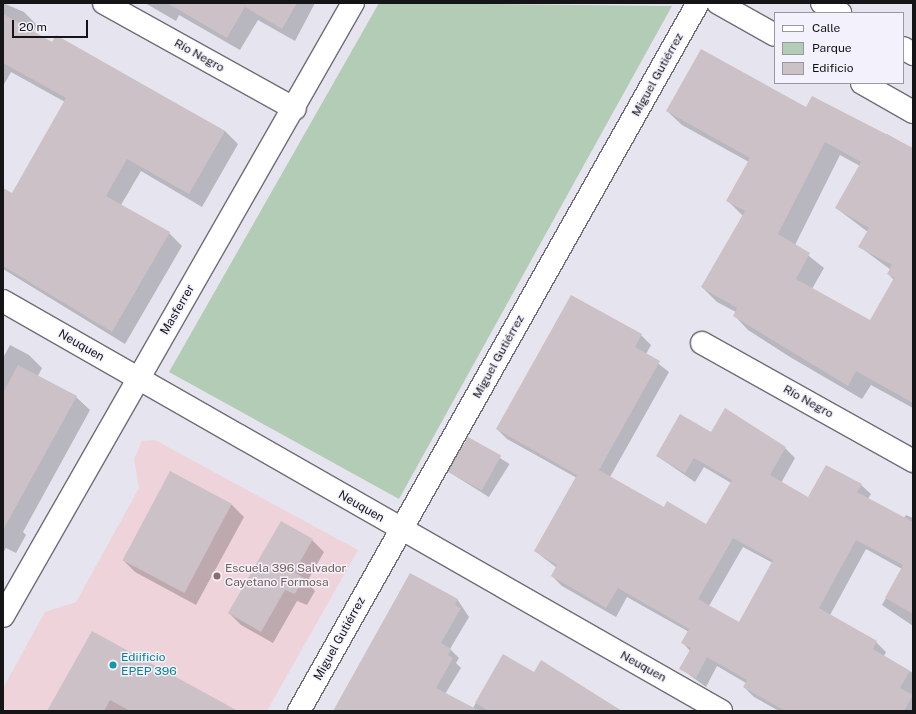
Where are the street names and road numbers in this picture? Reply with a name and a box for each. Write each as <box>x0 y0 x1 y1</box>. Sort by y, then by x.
street label: Miguel Gutiérrez <box>629 31 687 119</box>
street label: Río Negro <box>171 36 227 76</box>
street label: Masferrer <box>158 282 198 338</box>
street label: Miguel Gutiérrez <box>470 313 528 401</box>
street label: Neuquen <box>56 327 106 365</box>
street label: Río Negro <box>780 382 836 422</box>
street label: Neuquen <box>336 488 386 526</box>
street label: Miguel Gutiérrez <box>311 595 369 683</box>
street label: Neuquen <box>617 648 669 686</box>

